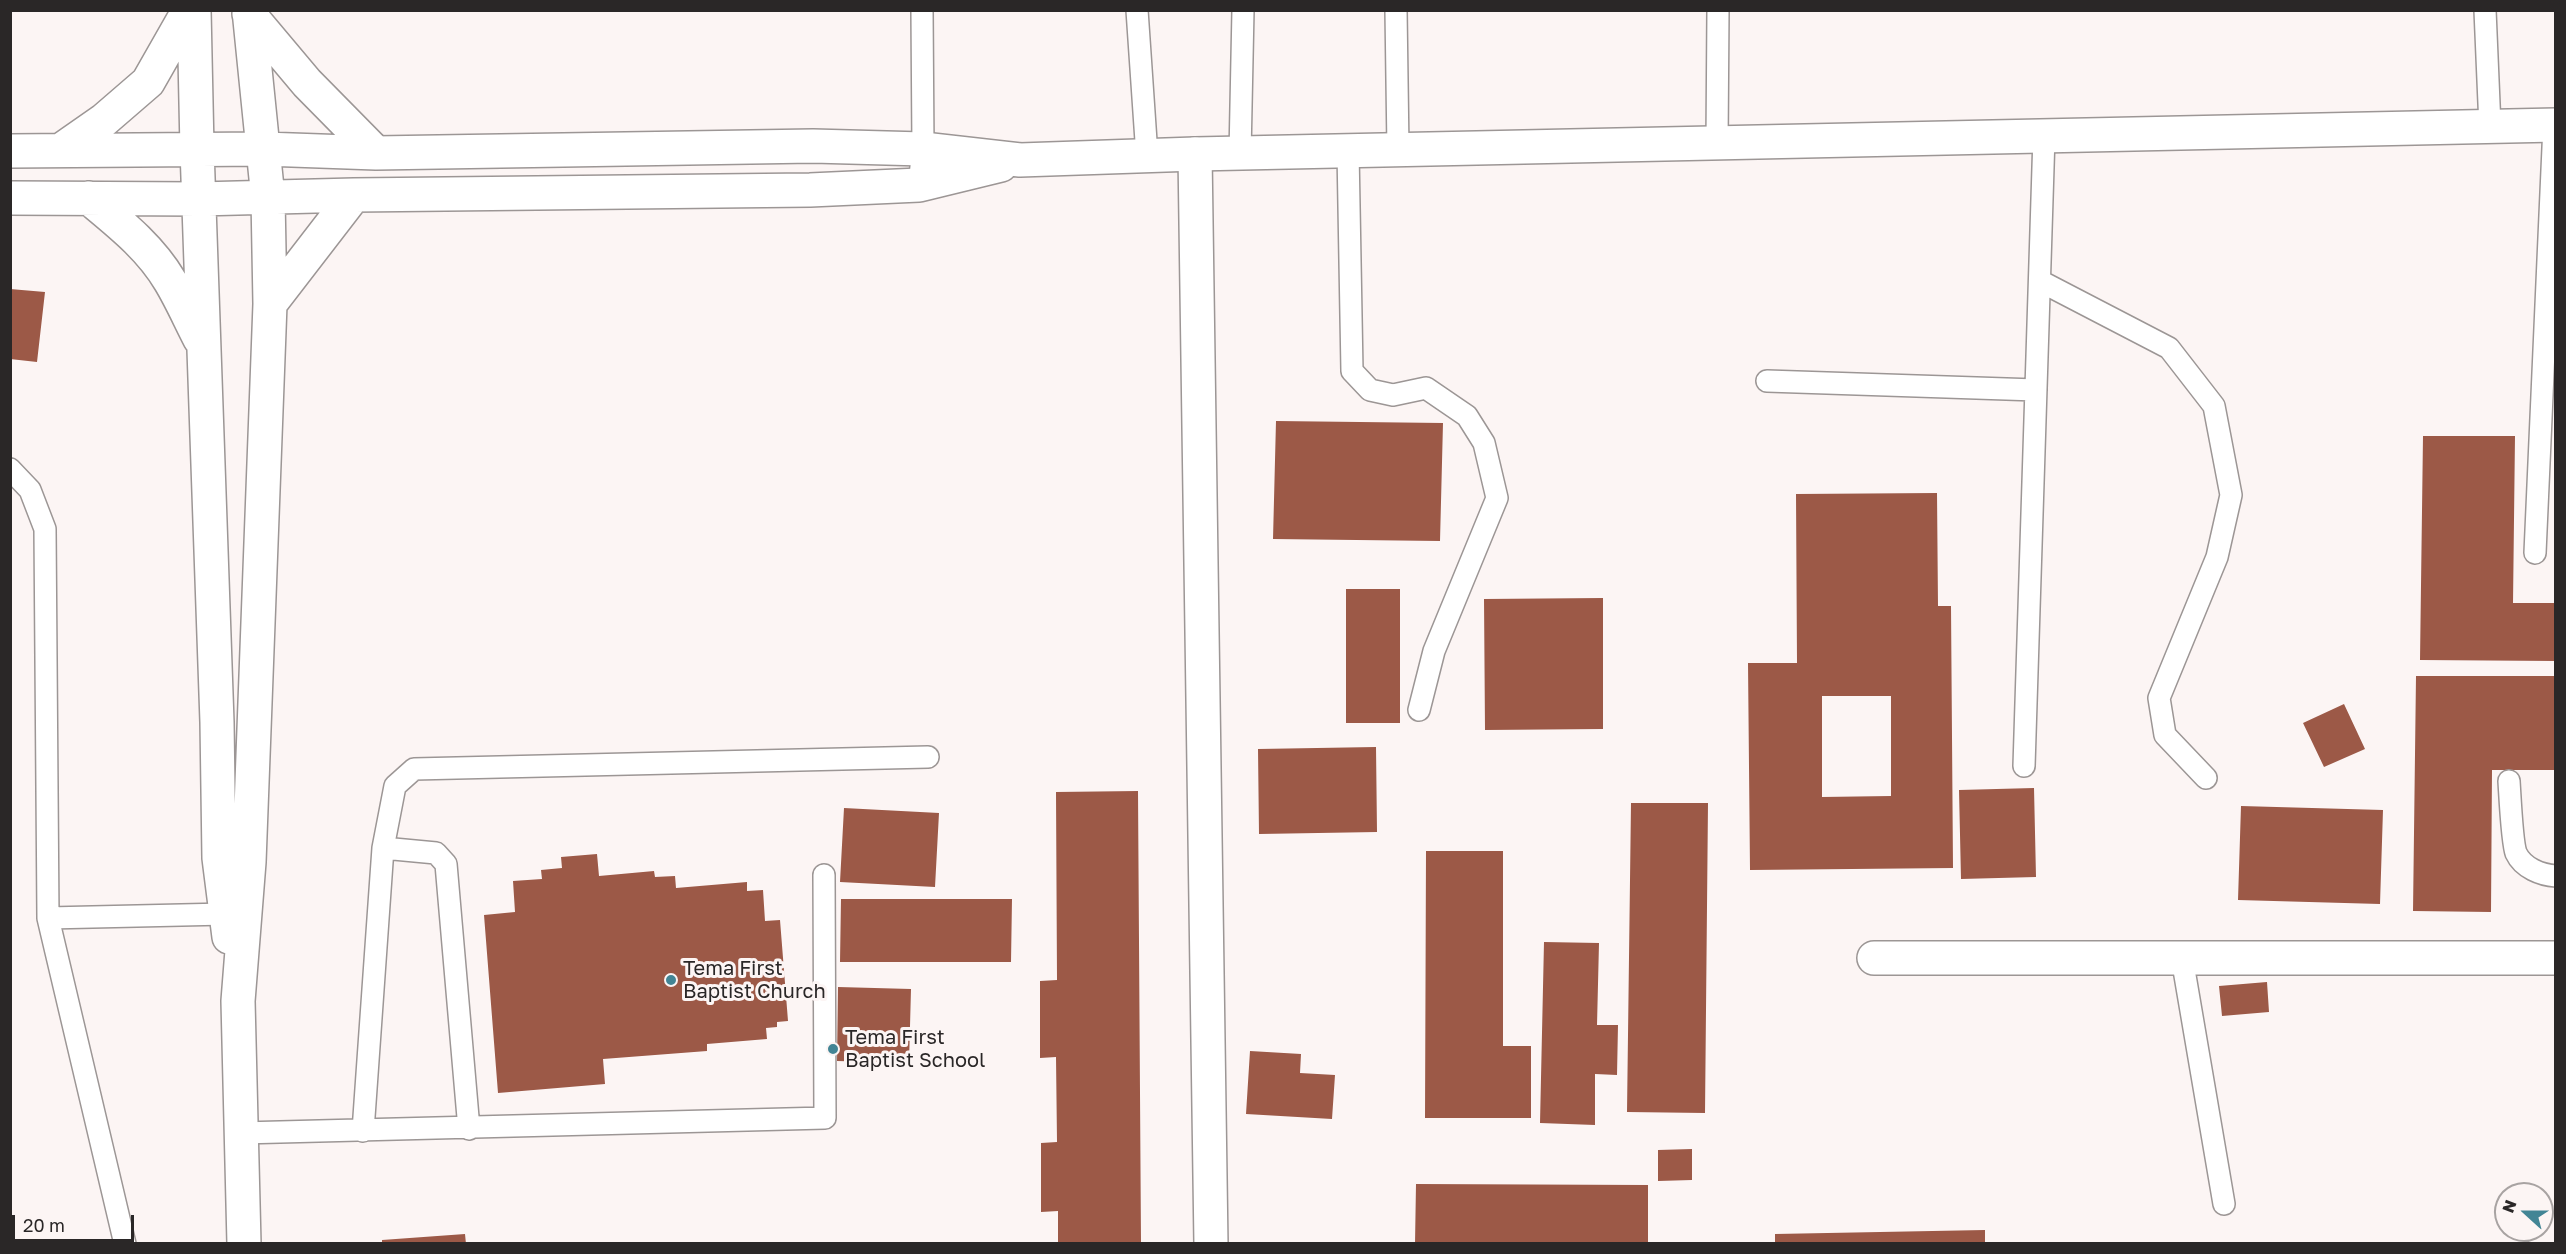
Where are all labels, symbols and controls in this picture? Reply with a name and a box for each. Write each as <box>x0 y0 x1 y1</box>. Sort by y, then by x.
place label: Tema First Baptist Church <box>683 957 826 1004</box>
marker: Tema First Baptist Church <box>664 973 678 987</box>
place label: Tema First Baptist School <box>845 1026 985 1073</box>
marker: Tema First Baptist School <box>826 1042 840 1056</box>
north arrow <box>2494 1182 2554 1242</box>
text: N <box>2498 1197 2521 1216</box>
scale bar <box>15 1203 136 1241</box>
text: 20 m <box>23 1214 65 1236</box>

